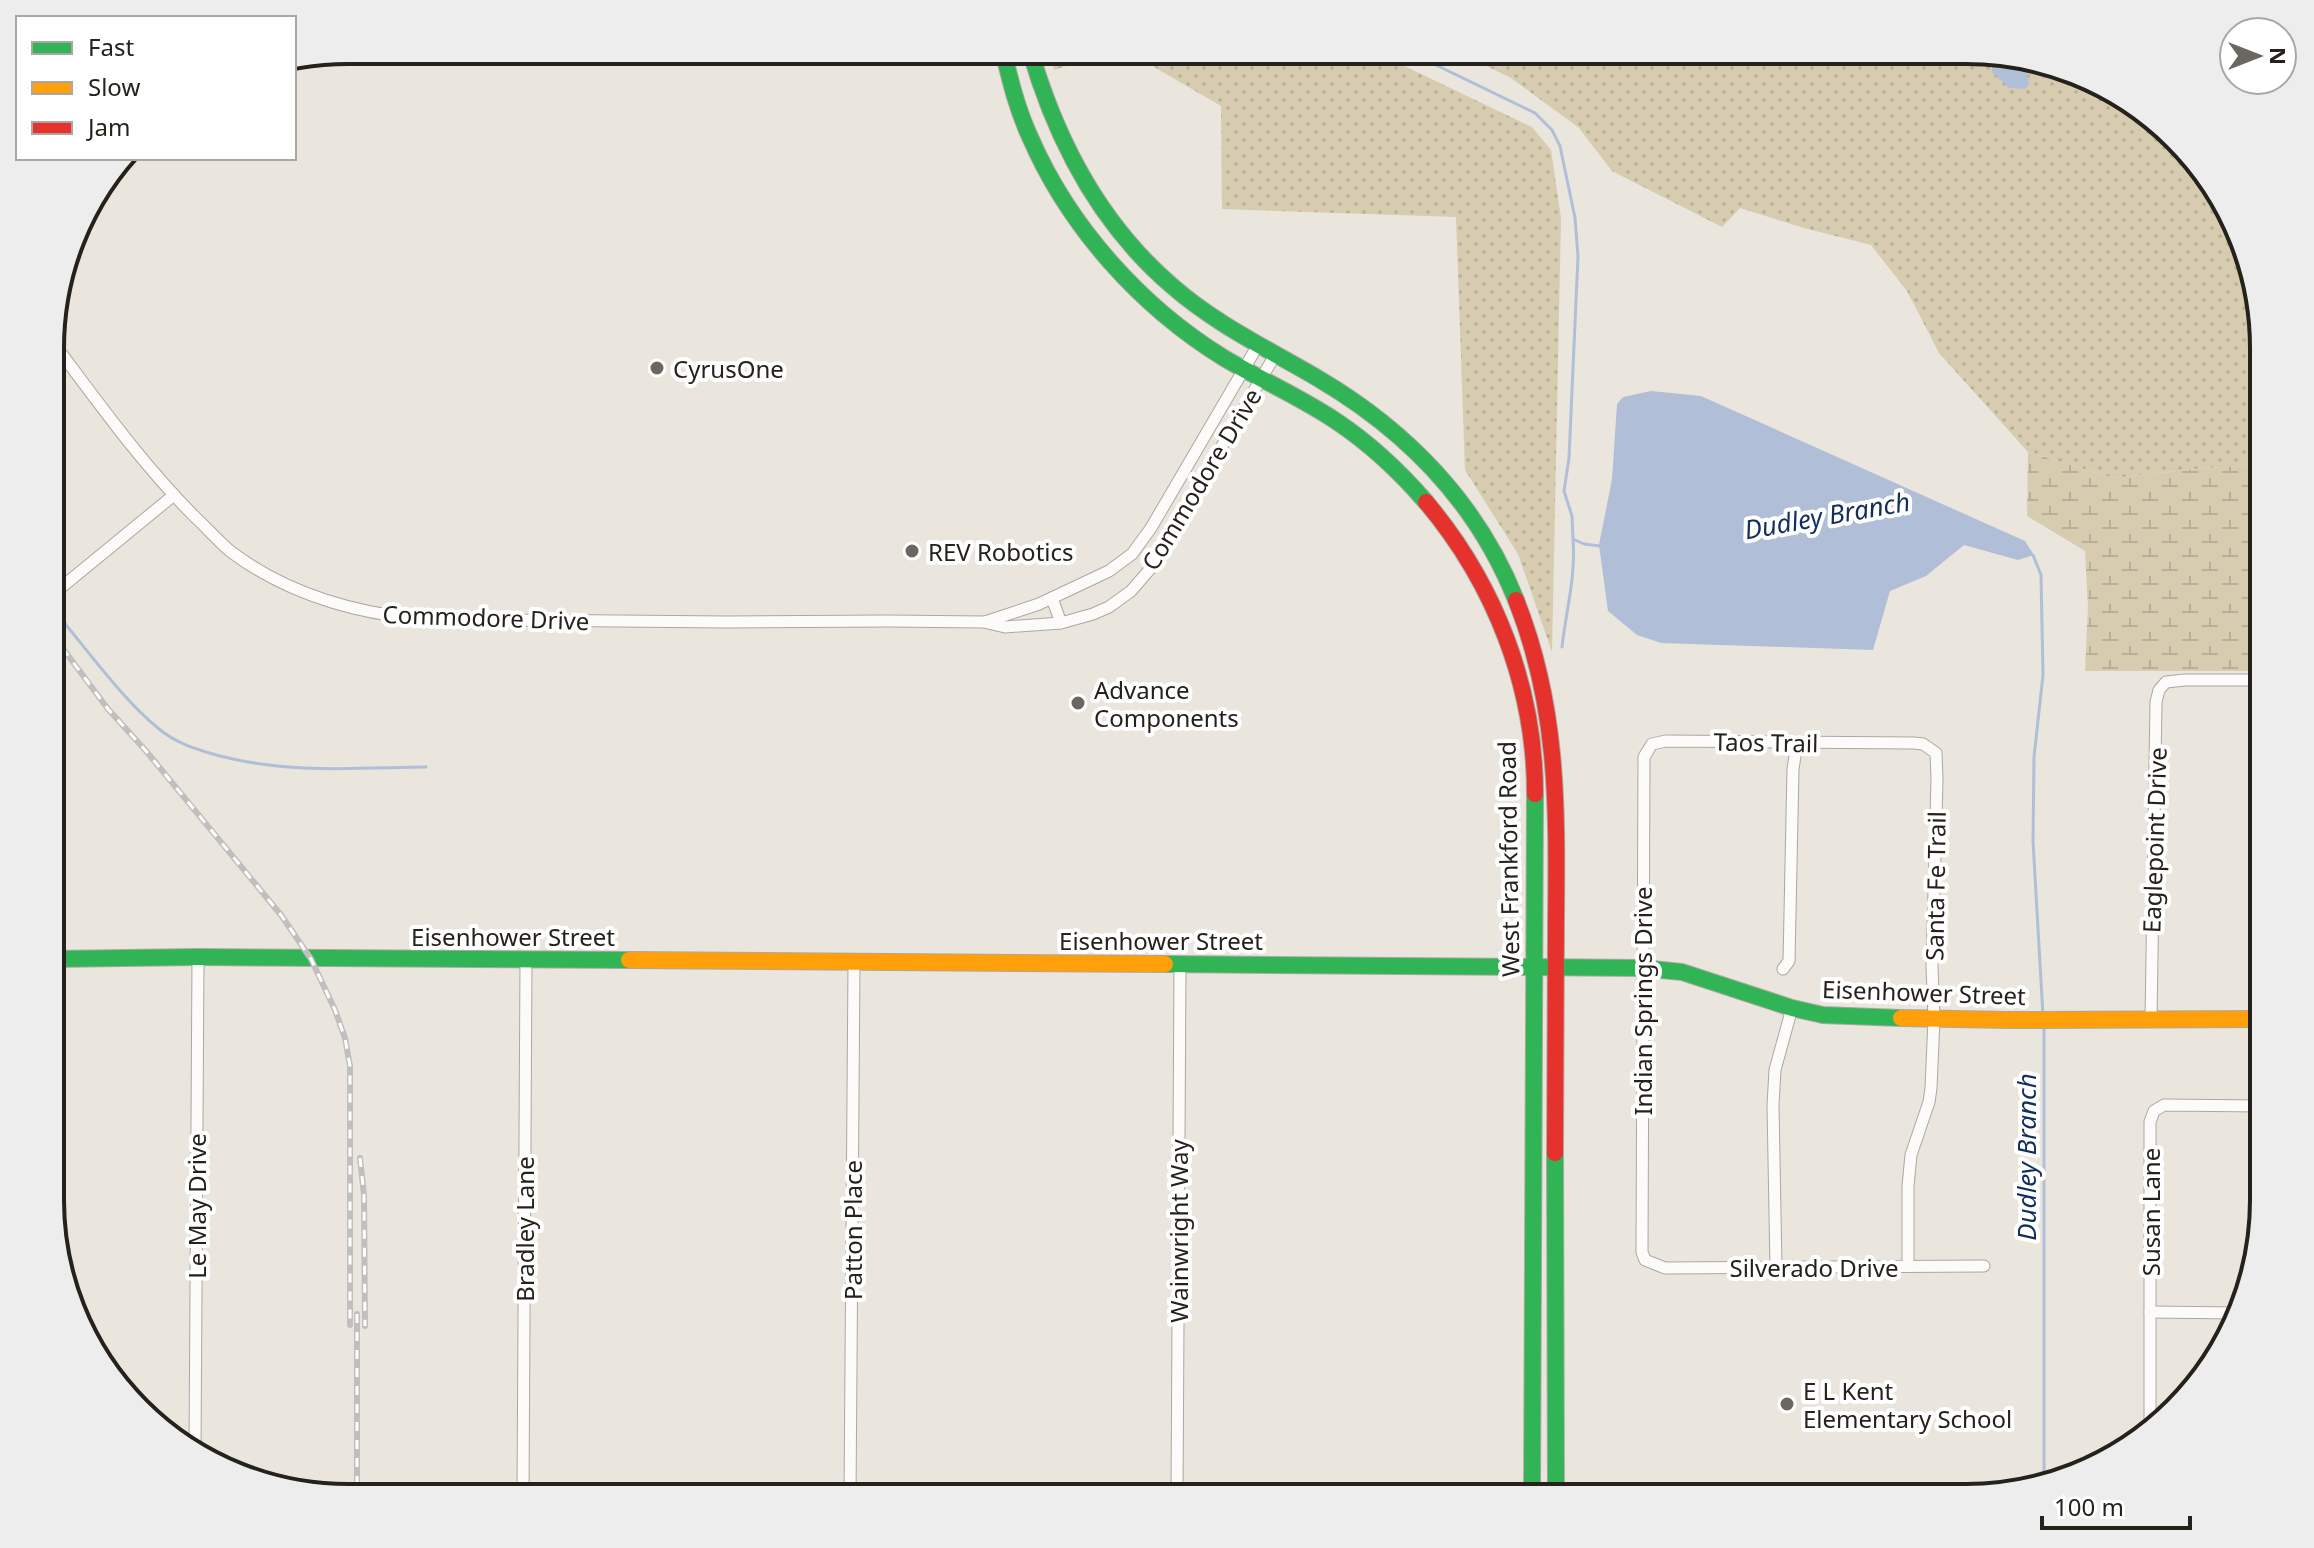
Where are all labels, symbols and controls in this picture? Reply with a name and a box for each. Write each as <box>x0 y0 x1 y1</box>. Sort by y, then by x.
legend <box>16 16 296 160</box>
north arrow <box>2218 16 2298 96</box>
text: Fast <box>88 30 134 63</box>
text: N <box>2264 47 2294 65</box>
text: Slow <box>88 70 140 103</box>
text: Jam <box>86 110 130 143</box>
place label: CyrusOne <box>673 352 784 385</box>
marker: CyrusOne <box>648 359 666 377</box>
street label: Commodore Drive <box>1134 382 1268 576</box>
water label: Dudley Branch <box>1741 483 1913 547</box>
place label: REV Robotics <box>928 535 1074 568</box>
marker: REV Robotics <box>903 542 921 560</box>
street label: Commodore Drive <box>382 597 590 637</box>
place label: Advance Components <box>1094 673 1239 734</box>
marker: Advance Components <box>1069 694 1087 712</box>
street label: Taos Trail <box>1713 725 1819 759</box>
street label: West Frankford Road <box>1489 741 1527 977</box>
street label: Eaglepoint Drive <box>2134 747 2174 933</box>
street label: Santa Fe Trail <box>1917 811 1953 961</box>
street label: Indian Springs Drive <box>1626 886 1659 1116</box>
street label: Eisenhower Street <box>411 920 615 953</box>
street label: Eisenhower Street <box>1059 924 1263 957</box>
street label: Eisenhower Street <box>1822 972 2027 1012</box>
water label: Dudley Branch <box>2008 1073 2044 1241</box>
street label: Le May Drive <box>180 1133 213 1279</box>
street label: Wainwright Way <box>1162 1139 1195 1323</box>
street label: Susan Lane <box>2134 1148 2167 1276</box>
street label: Bradley Lane <box>508 1156 541 1302</box>
street label: Patton Place <box>836 1160 869 1300</box>
street label: Silverado Drive <box>1729 1251 1899 1284</box>
place label: E L Kent Elementary School <box>1803 1374 2012 1435</box>
marker: E L Kent Elementary School <box>1778 1395 1796 1413</box>
scale bar <box>2042 1480 2190 1530</box>
text: 100 m <box>2054 1490 2124 1523</box>

